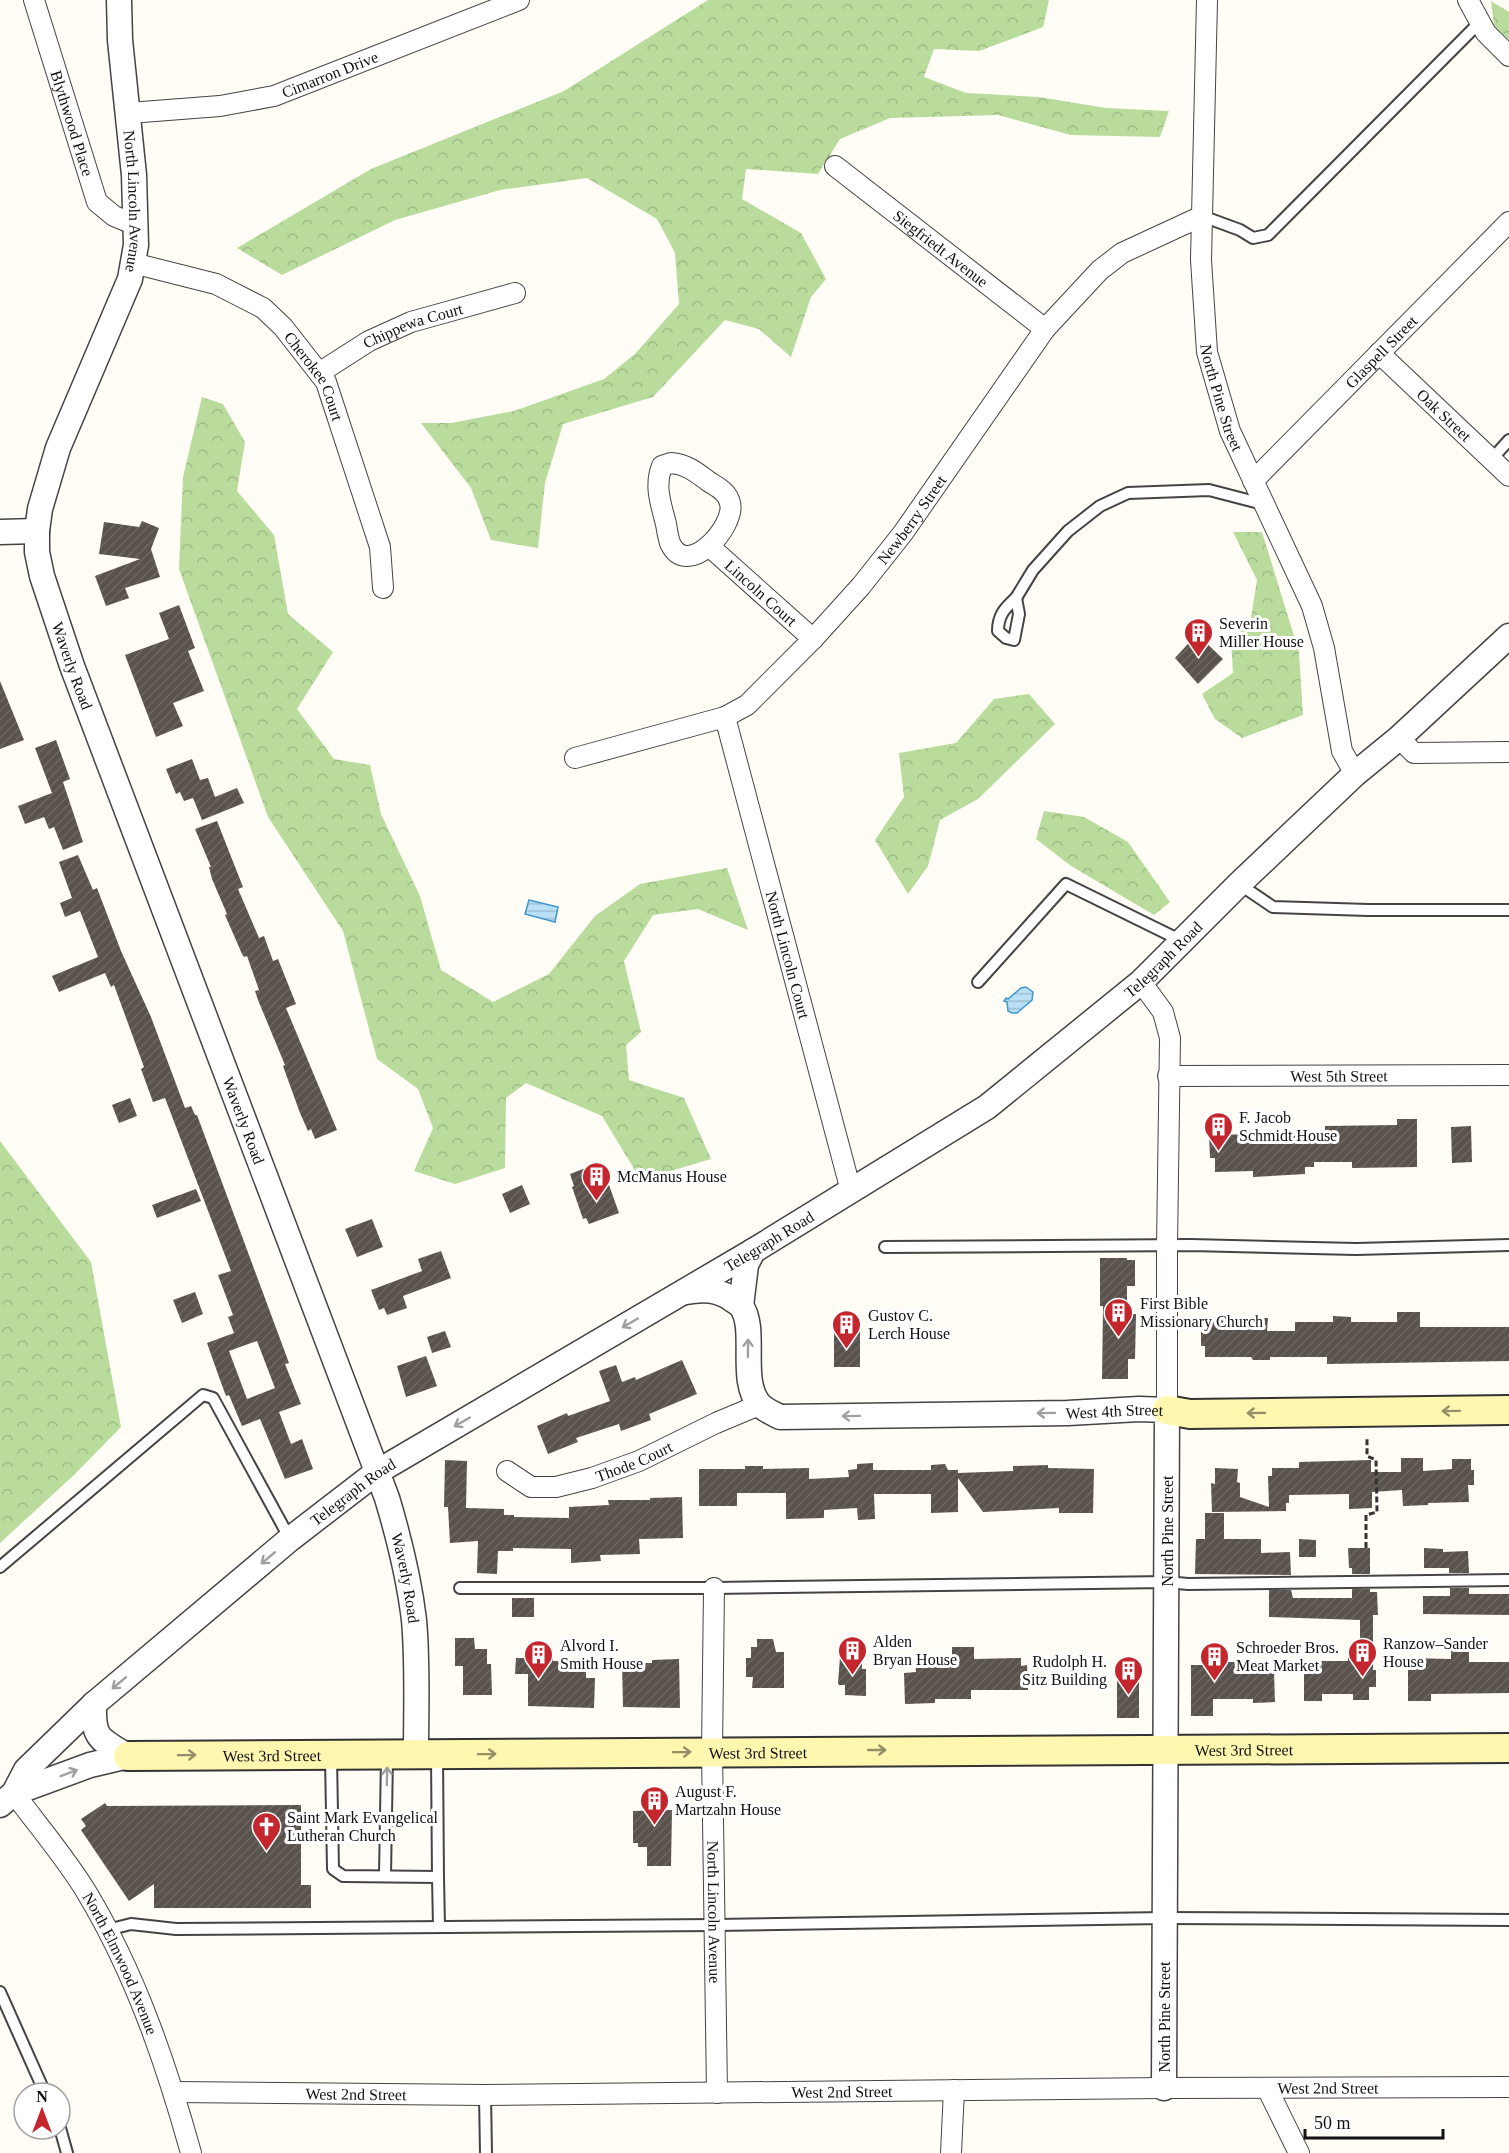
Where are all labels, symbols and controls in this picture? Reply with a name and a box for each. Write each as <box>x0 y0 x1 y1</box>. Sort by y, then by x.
street label: Cimarron Drive <box>279 48 380 101</box>
street label: Blythwood Place <box>47 68 96 178</box>
street label: North Lincoln Avenue <box>120 129 144 274</box>
street label: Siegfriedt Avenue <box>890 207 991 290</box>
street label: Chippewa Court <box>360 300 465 352</box>
street label: Glaspell Street <box>1342 312 1421 392</box>
street label: Cherokee Court <box>281 328 346 423</box>
street label: North Pine Street <box>1198 344 1246 454</box>
street label: Oak Street <box>1413 386 1475 445</box>
street label: Newberry Street <box>874 472 950 567</box>
street label: Lincoln Court <box>722 557 801 630</box>
place label: Severin Miller House <box>1219 615 1304 650</box>
building icon: Severin Miller House <box>1182 616 1214 658</box>
street label: Waverly Road <box>49 620 96 712</box>
street label: North Lincoln Court <box>763 889 813 1021</box>
street label: Telegraph Road <box>1121 918 1206 1001</box>
street label: West 5th Street <box>1290 1067 1388 1085</box>
street label: Waverly Road <box>219 1075 268 1166</box>
place label: F. Jacob Schmidt House <box>1239 1109 1337 1144</box>
building icon: F. Jacob Schmidt House <box>1202 1110 1234 1152</box>
building icon: McManus House <box>580 1160 612 1202</box>
place label: McManus House <box>617 1168 727 1185</box>
street label: Telegraph Road <box>721 1208 817 1275</box>
place label: First Bible Missionary Church <box>1140 1295 1263 1331</box>
building icon: First Bible Missionary Church <box>1103 1296 1135 1338</box>
place label: Gustov C. Lerch House <box>868 1307 950 1342</box>
building icon: Gustov C. Lerch House <box>831 1308 863 1350</box>
one-way arrow <box>622 1318 639 1330</box>
one-way arrow <box>742 1339 754 1359</box>
street label: West 4th Street <box>1065 1401 1164 1422</box>
one-way arrow <box>1441 1405 1461 1417</box>
one-way arrow <box>1036 1407 1056 1419</box>
one-way arrow <box>1246 1407 1266 1419</box>
one-way arrow <box>841 1410 861 1422</box>
one-way arrow <box>454 1416 471 1428</box>
street label: Thode Court <box>593 1438 676 1485</box>
street label: Telegraph Road <box>307 1455 398 1529</box>
street label: North Pine Street <box>1159 1475 1176 1587</box>
street label: Waverly Road <box>388 1531 422 1624</box>
one-way arrow <box>261 1551 276 1565</box>
place label: Alden Bryan House <box>873 1633 957 1669</box>
building icon: Alden Bryan House <box>836 1634 868 1676</box>
place label: Ranzow–Sander House <box>1383 1635 1489 1670</box>
building icon: Ranzow–Sander House <box>1346 1636 1378 1678</box>
place label: Alvord I. Smith House <box>560 1637 643 1672</box>
building icon: Alvord I. Smith House <box>523 1638 555 1680</box>
place label: Schroeder Bros. Meat Market <box>1236 1639 1339 1674</box>
building icon: Schroeder Bros. Meat Market <box>1199 1640 1231 1682</box>
place label: Rudolph H. Sitz Building <box>1022 1653 1107 1689</box>
building icon: Rudolph H. Sitz Building <box>1112 1654 1144 1696</box>
one-way arrow <box>111 1677 127 1690</box>
street label: West 3rd Street <box>1195 1741 1294 1759</box>
street label: West 3rd Street <box>709 1744 808 1762</box>
one-way arrow <box>866 1745 886 1756</box>
one-way arrow <box>671 1746 691 1757</box>
street label: West 3rd Street <box>223 1747 322 1764</box>
one-way arrow <box>476 1748 496 1760</box>
one-way arrow <box>176 1749 196 1761</box>
one-way arrow <box>381 1766 393 1786</box>
one-way arrow <box>59 1767 78 1778</box>
place label: August F. Martzahn House <box>675 1783 781 1818</box>
building icon: August F. Martzahn House <box>638 1784 670 1826</box>
place label: Saint Mark Evangelical Lutheran Church <box>287 1809 439 1844</box>
church icon: Saint Mark Evangelical Lutheran Church <box>250 1810 282 1852</box>
street label: North Lincoln Avenue <box>704 1840 723 1984</box>
street label: North Elmwood Avenue <box>80 1889 161 2037</box>
street label: North Pine Street <box>1156 1961 1173 2073</box>
street label: West 2nd Street <box>1277 2079 1379 2097</box>
north arrow <box>12 2081 72 2141</box>
street label: West 2nd Street <box>791 2083 893 2101</box>
street label: West 2nd Street <box>305 2085 407 2103</box>
text: N <box>36 2088 48 2105</box>
scale bar <box>1305 2102 1443 2140</box>
text: 50 m <box>1314 2113 1351 2133</box>

